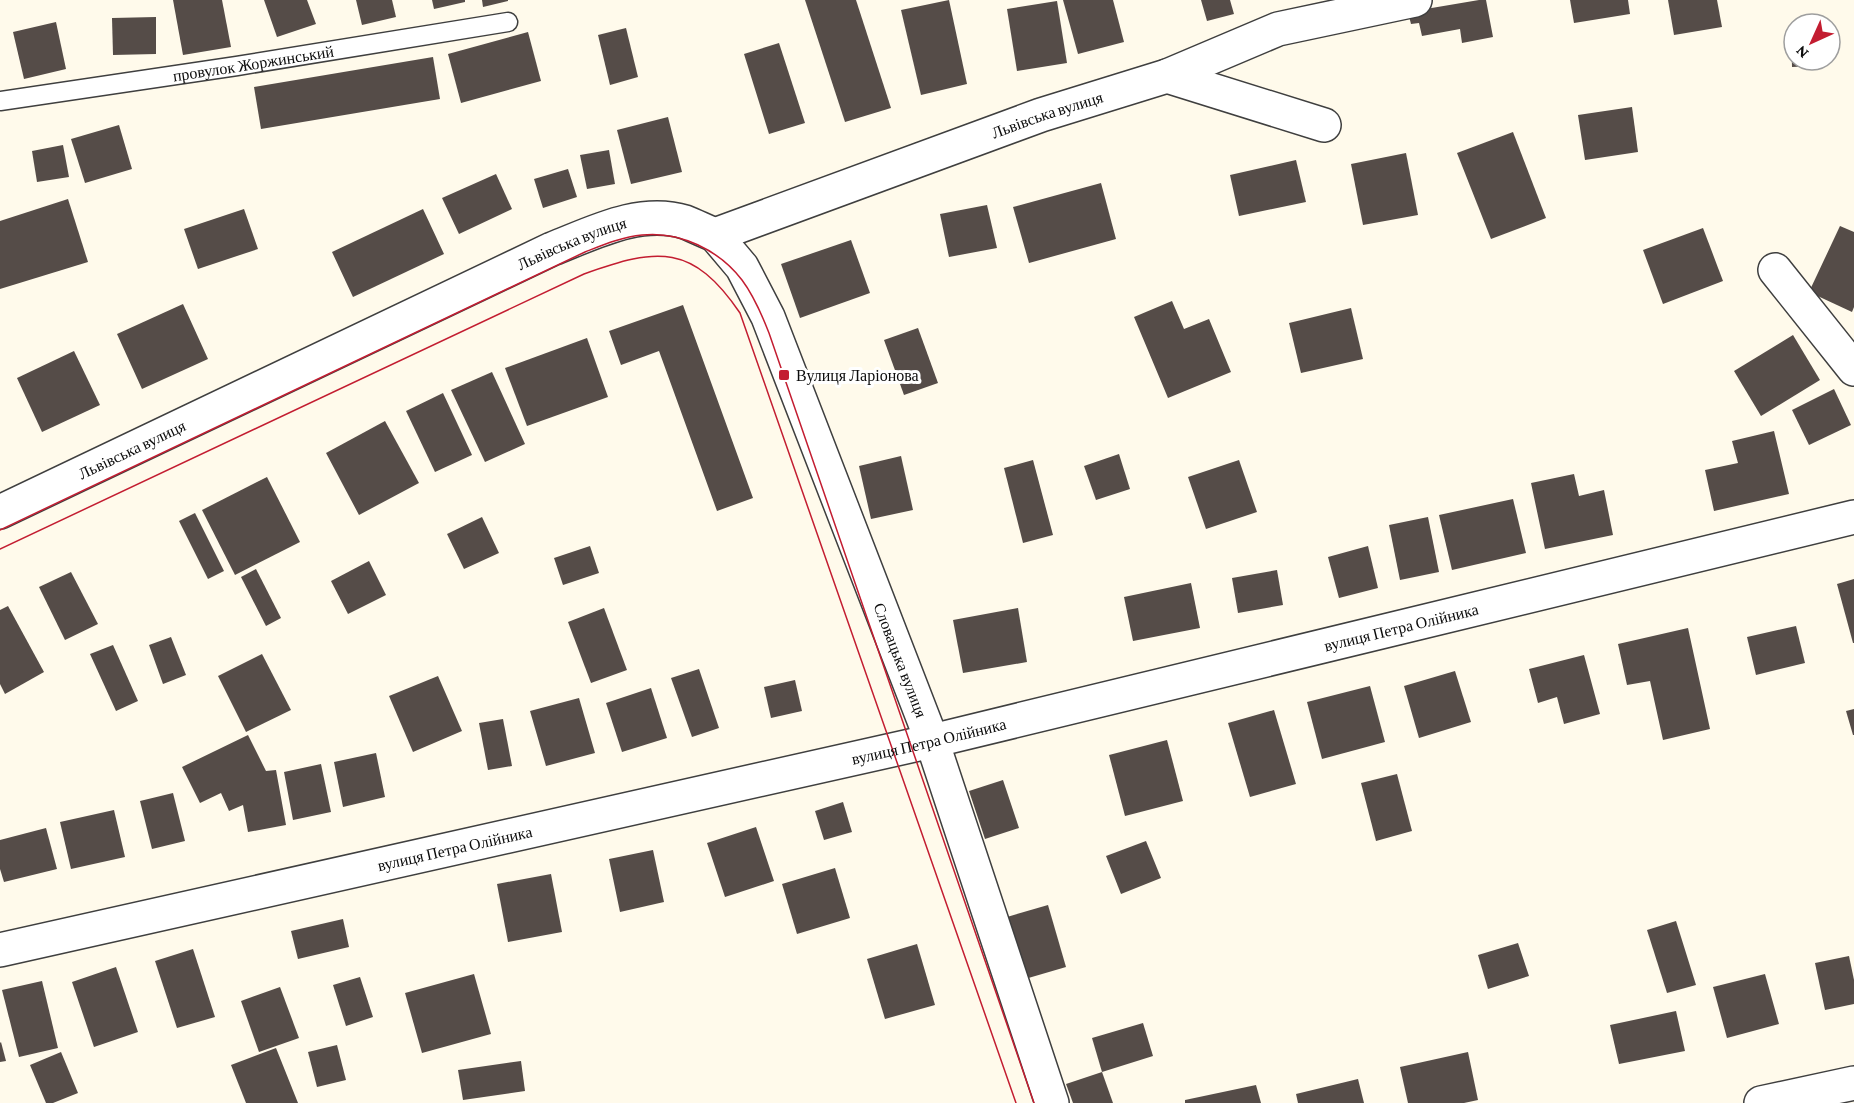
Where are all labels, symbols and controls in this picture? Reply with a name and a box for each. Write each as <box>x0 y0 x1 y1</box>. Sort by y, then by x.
north arrow <box>1782 12 1842 72</box>
street label: провулок Жоржинський <box>172 42 335 84</box>
text: N <box>1792 42 1812 62</box>
street label: Львівська вулиця <box>989 88 1106 142</box>
street label: Львівська вулиця <box>515 214 629 273</box>
place label: Вулиця Ларіонова <box>796 367 919 385</box>
marker: Вулиця Ларіонова <box>777 368 791 382</box>
street label: Львівська вулиця <box>76 417 189 482</box>
street label: Словацька вулиця <box>870 601 930 720</box>
street label: вулиця Петра Олійника <box>1323 601 1480 654</box>
street label: вулиця Петра Олійника <box>850 715 1008 768</box>
street label: вулиця Петра Олійника <box>376 823 534 874</box>

